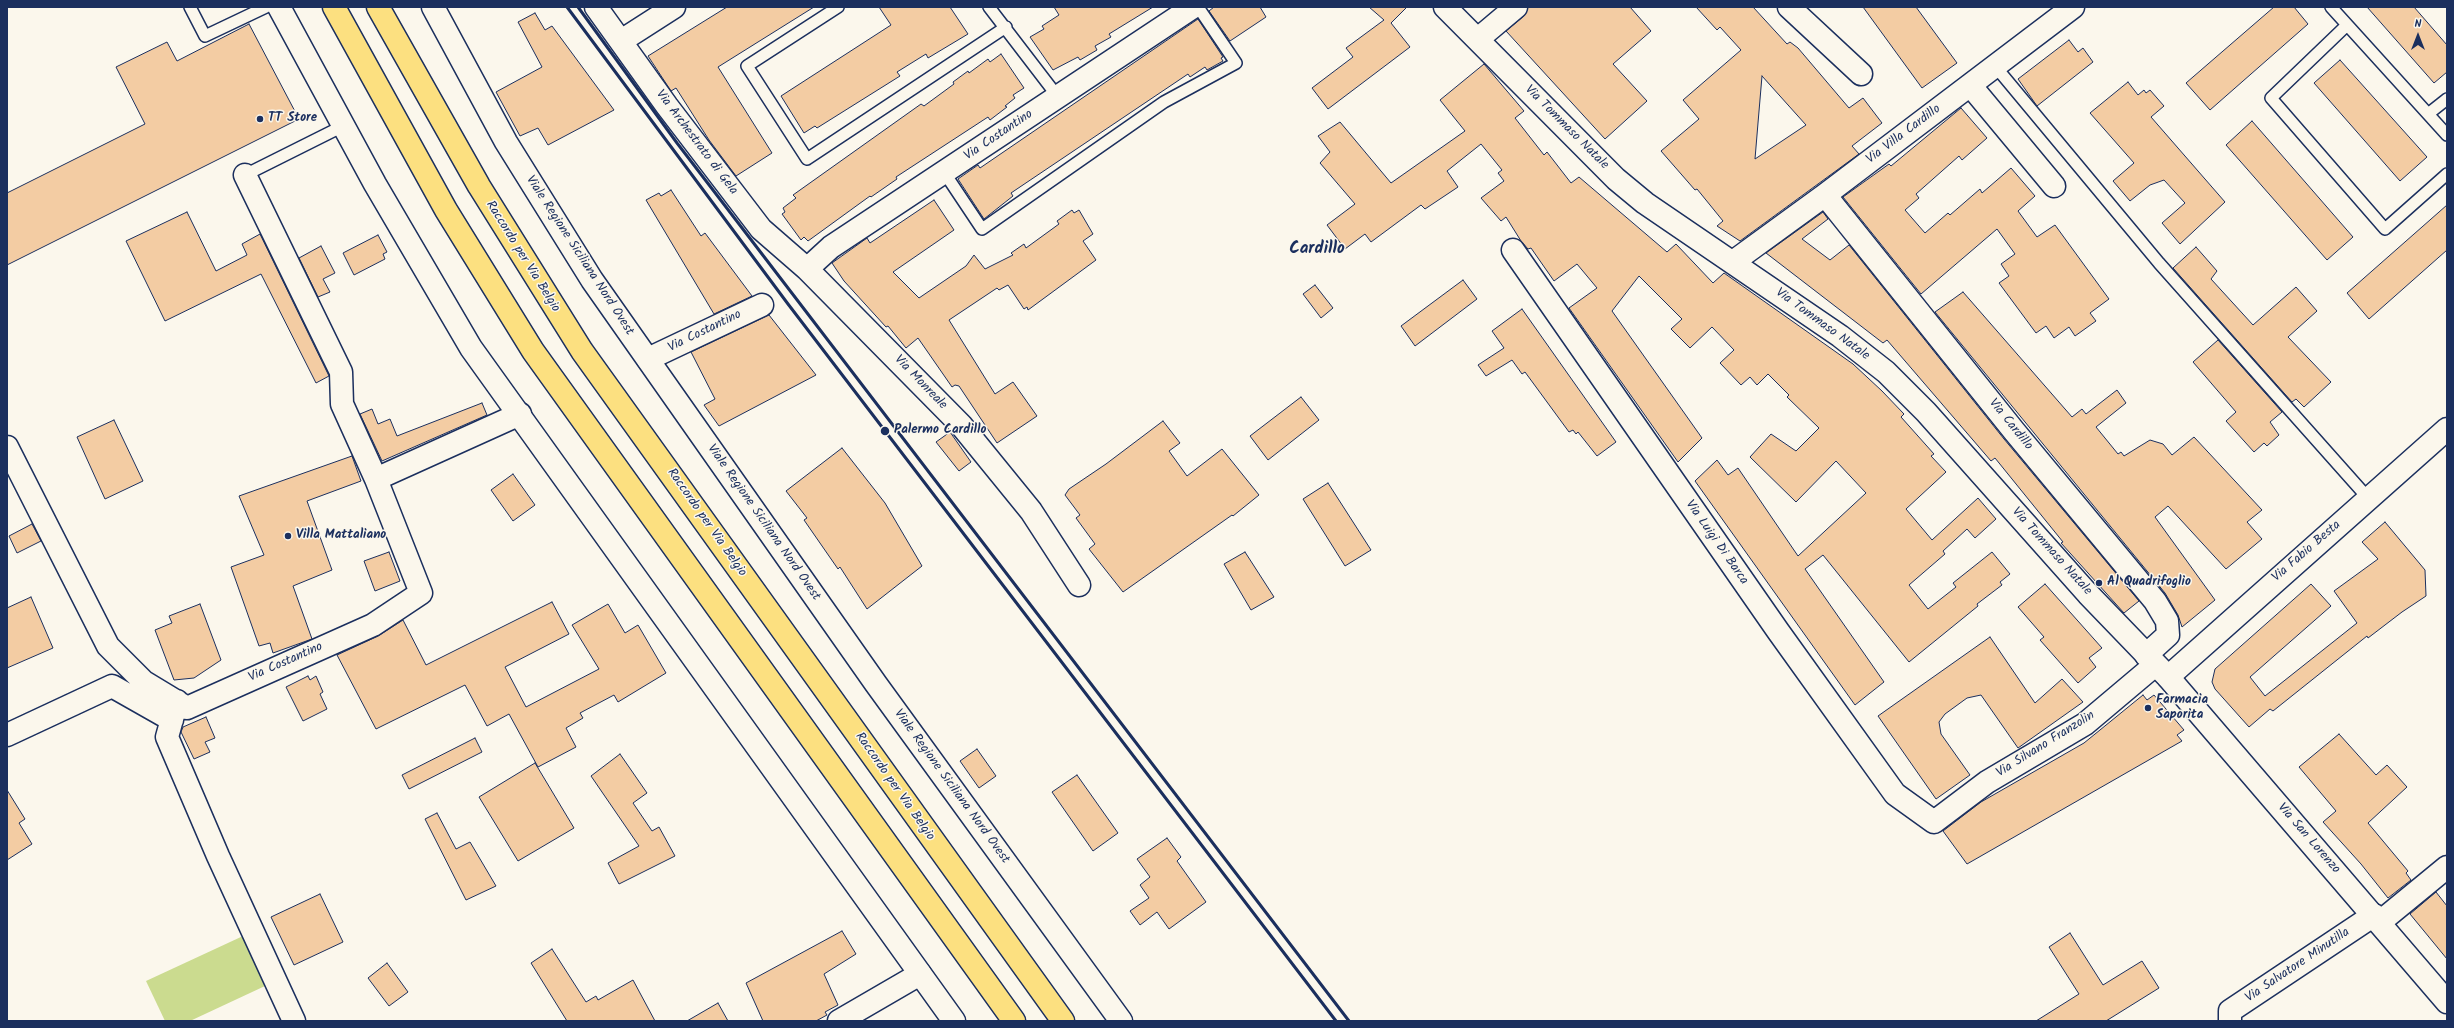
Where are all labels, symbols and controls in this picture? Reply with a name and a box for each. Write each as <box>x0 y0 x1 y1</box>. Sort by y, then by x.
text: N <box>2415 15 2421 33</box>
north arrow <box>2398 16 2438 56</box>
street label: Via Tommaso Natale <box>1521 83 1611 173</box>
street label: Via Archestrato di Gela <box>652 88 740 198</box>
street label: Via Villa Cardillo <box>1864 102 1944 168</box>
street label: Via Costantino <box>962 107 1036 165</box>
place label: TT Store <box>268 111 317 127</box>
marker: TT Store <box>255 114 265 124</box>
street label: Viale Regione Siciliana Nord Ovest <box>522 173 636 339</box>
street label: Raccordo per Via Belgio <box>481 198 563 316</box>
district label: Cardillo <box>1289 240 1345 260</box>
street label: Via Tommaso Natale <box>1772 286 1872 364</box>
street label: Via Costantino <box>666 308 744 356</box>
street label: Via Monreale <box>890 353 950 413</box>
street label: Via Cardillo <box>1985 396 2035 454</box>
place label: Palermo Cardillo <box>894 423 986 439</box>
marker: Palermo Cardillo <box>879 425 891 437</box>
street label: Viale Regione Siciliana Nord Ovest <box>703 442 823 604</box>
street label: Raccordo per Via Belgio <box>663 466 749 580</box>
street label: Via Luigi Di Barca <box>1681 498 1751 588</box>
street label: Via Tommaso Natale <box>2008 505 2094 599</box>
street label: Via Fabio Besta <box>2269 518 2345 586</box>
place label: Villa Mattaliano <box>296 528 386 544</box>
marker: Villa Mattaliano <box>283 531 293 541</box>
place label: Al Quadrifoglio <box>2107 575 2191 591</box>
marker: Al Quadrifoglio <box>2094 578 2104 588</box>
street label: Via Costantino <box>246 640 326 686</box>
place label: Farmacia Saporita <box>2156 693 2208 724</box>
marker: Farmacia Saporita <box>2143 703 2153 713</box>
street label: Viale Regione Siciliana Nord Ovest <box>890 707 1012 867</box>
street label: Via Silvano Franzolin <box>1994 708 2098 782</box>
street label: Raccordo per Via Belgio <box>851 730 937 844</box>
street label: Via San Lorenzo <box>2273 801 2343 877</box>
street label: Via Salvatore Minutilla <box>2243 925 2353 1007</box>

